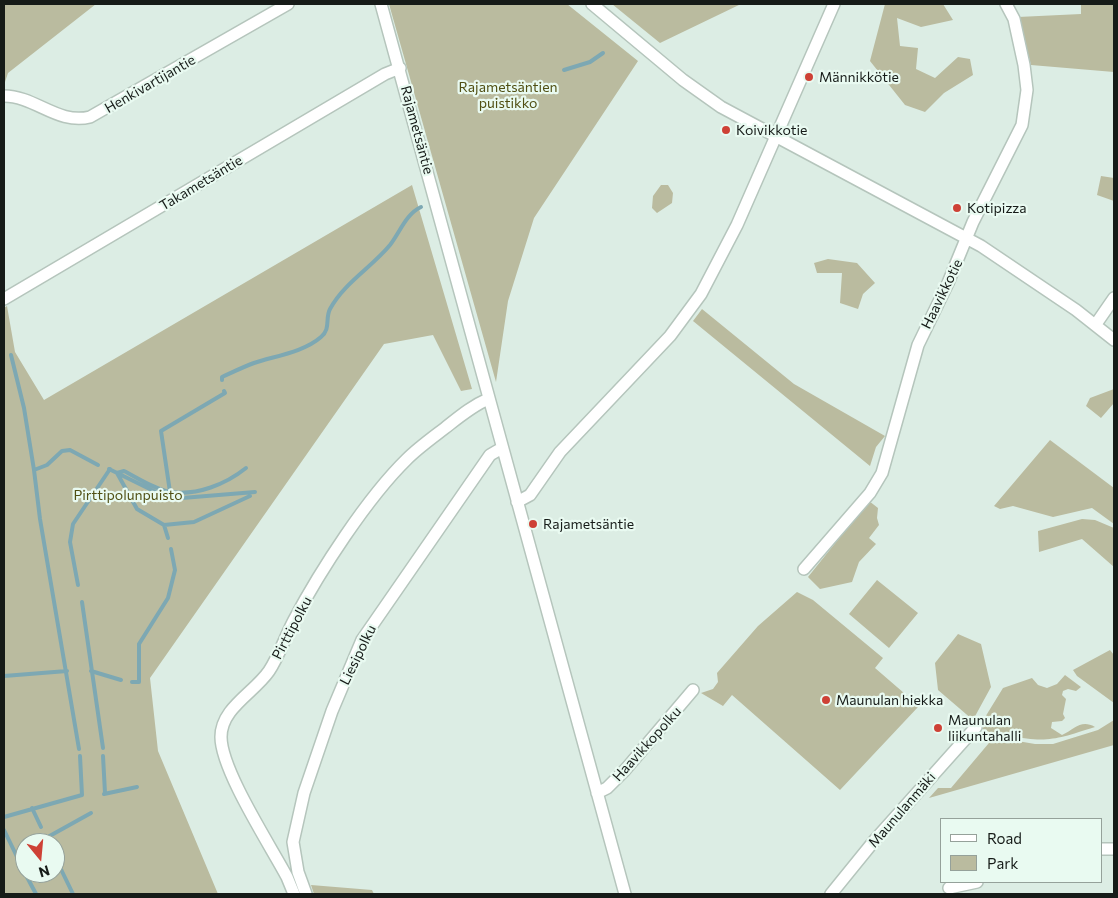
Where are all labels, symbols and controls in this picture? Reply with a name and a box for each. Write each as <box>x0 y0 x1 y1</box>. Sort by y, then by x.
street label: Henkivartijantie <box>102 51 198 117</box>
place label: Männikkötie <box>819 69 899 85</box>
marker: Männikkötie <box>803 71 815 83</box>
park label: Rajametsäntien puistikko <box>458 79 558 111</box>
street label: Rajametsäntie <box>397 84 437 176</box>
place label: Koivikkotie <box>736 122 807 138</box>
marker: Koivikkotie <box>720 124 732 136</box>
street label: Takametsäntie <box>157 152 245 214</box>
place label: Kotipizza <box>967 200 1027 216</box>
marker: Kotipizza <box>951 202 963 214</box>
street label: Haavikkotie <box>918 256 966 332</box>
park label: Pirttipolunpuisto <box>73 487 183 503</box>
place label: Rajametsäntie <box>543 516 634 532</box>
marker: Rajametsäntie <box>527 518 539 530</box>
street label: Pirttipolku <box>268 594 316 662</box>
street label: Liesipolku <box>336 622 380 688</box>
place label: Maunulan hiekka <box>836 692 943 708</box>
marker: Maunulan hiekka <box>820 694 832 706</box>
street label: Haavikkopolku <box>609 703 685 785</box>
place label: Maunulan liikuntahalli <box>948 712 1021 744</box>
marker: Maunulan liikuntahalli <box>932 722 944 734</box>
street label: Maunulanmäki <box>865 769 939 851</box>
legend <box>940 818 1103 883</box>
text: Road <box>987 829 1022 847</box>
north arrow <box>15 833 65 883</box>
text: Park <box>987 854 1018 872</box>
text: N <box>37 862 52 882</box>

